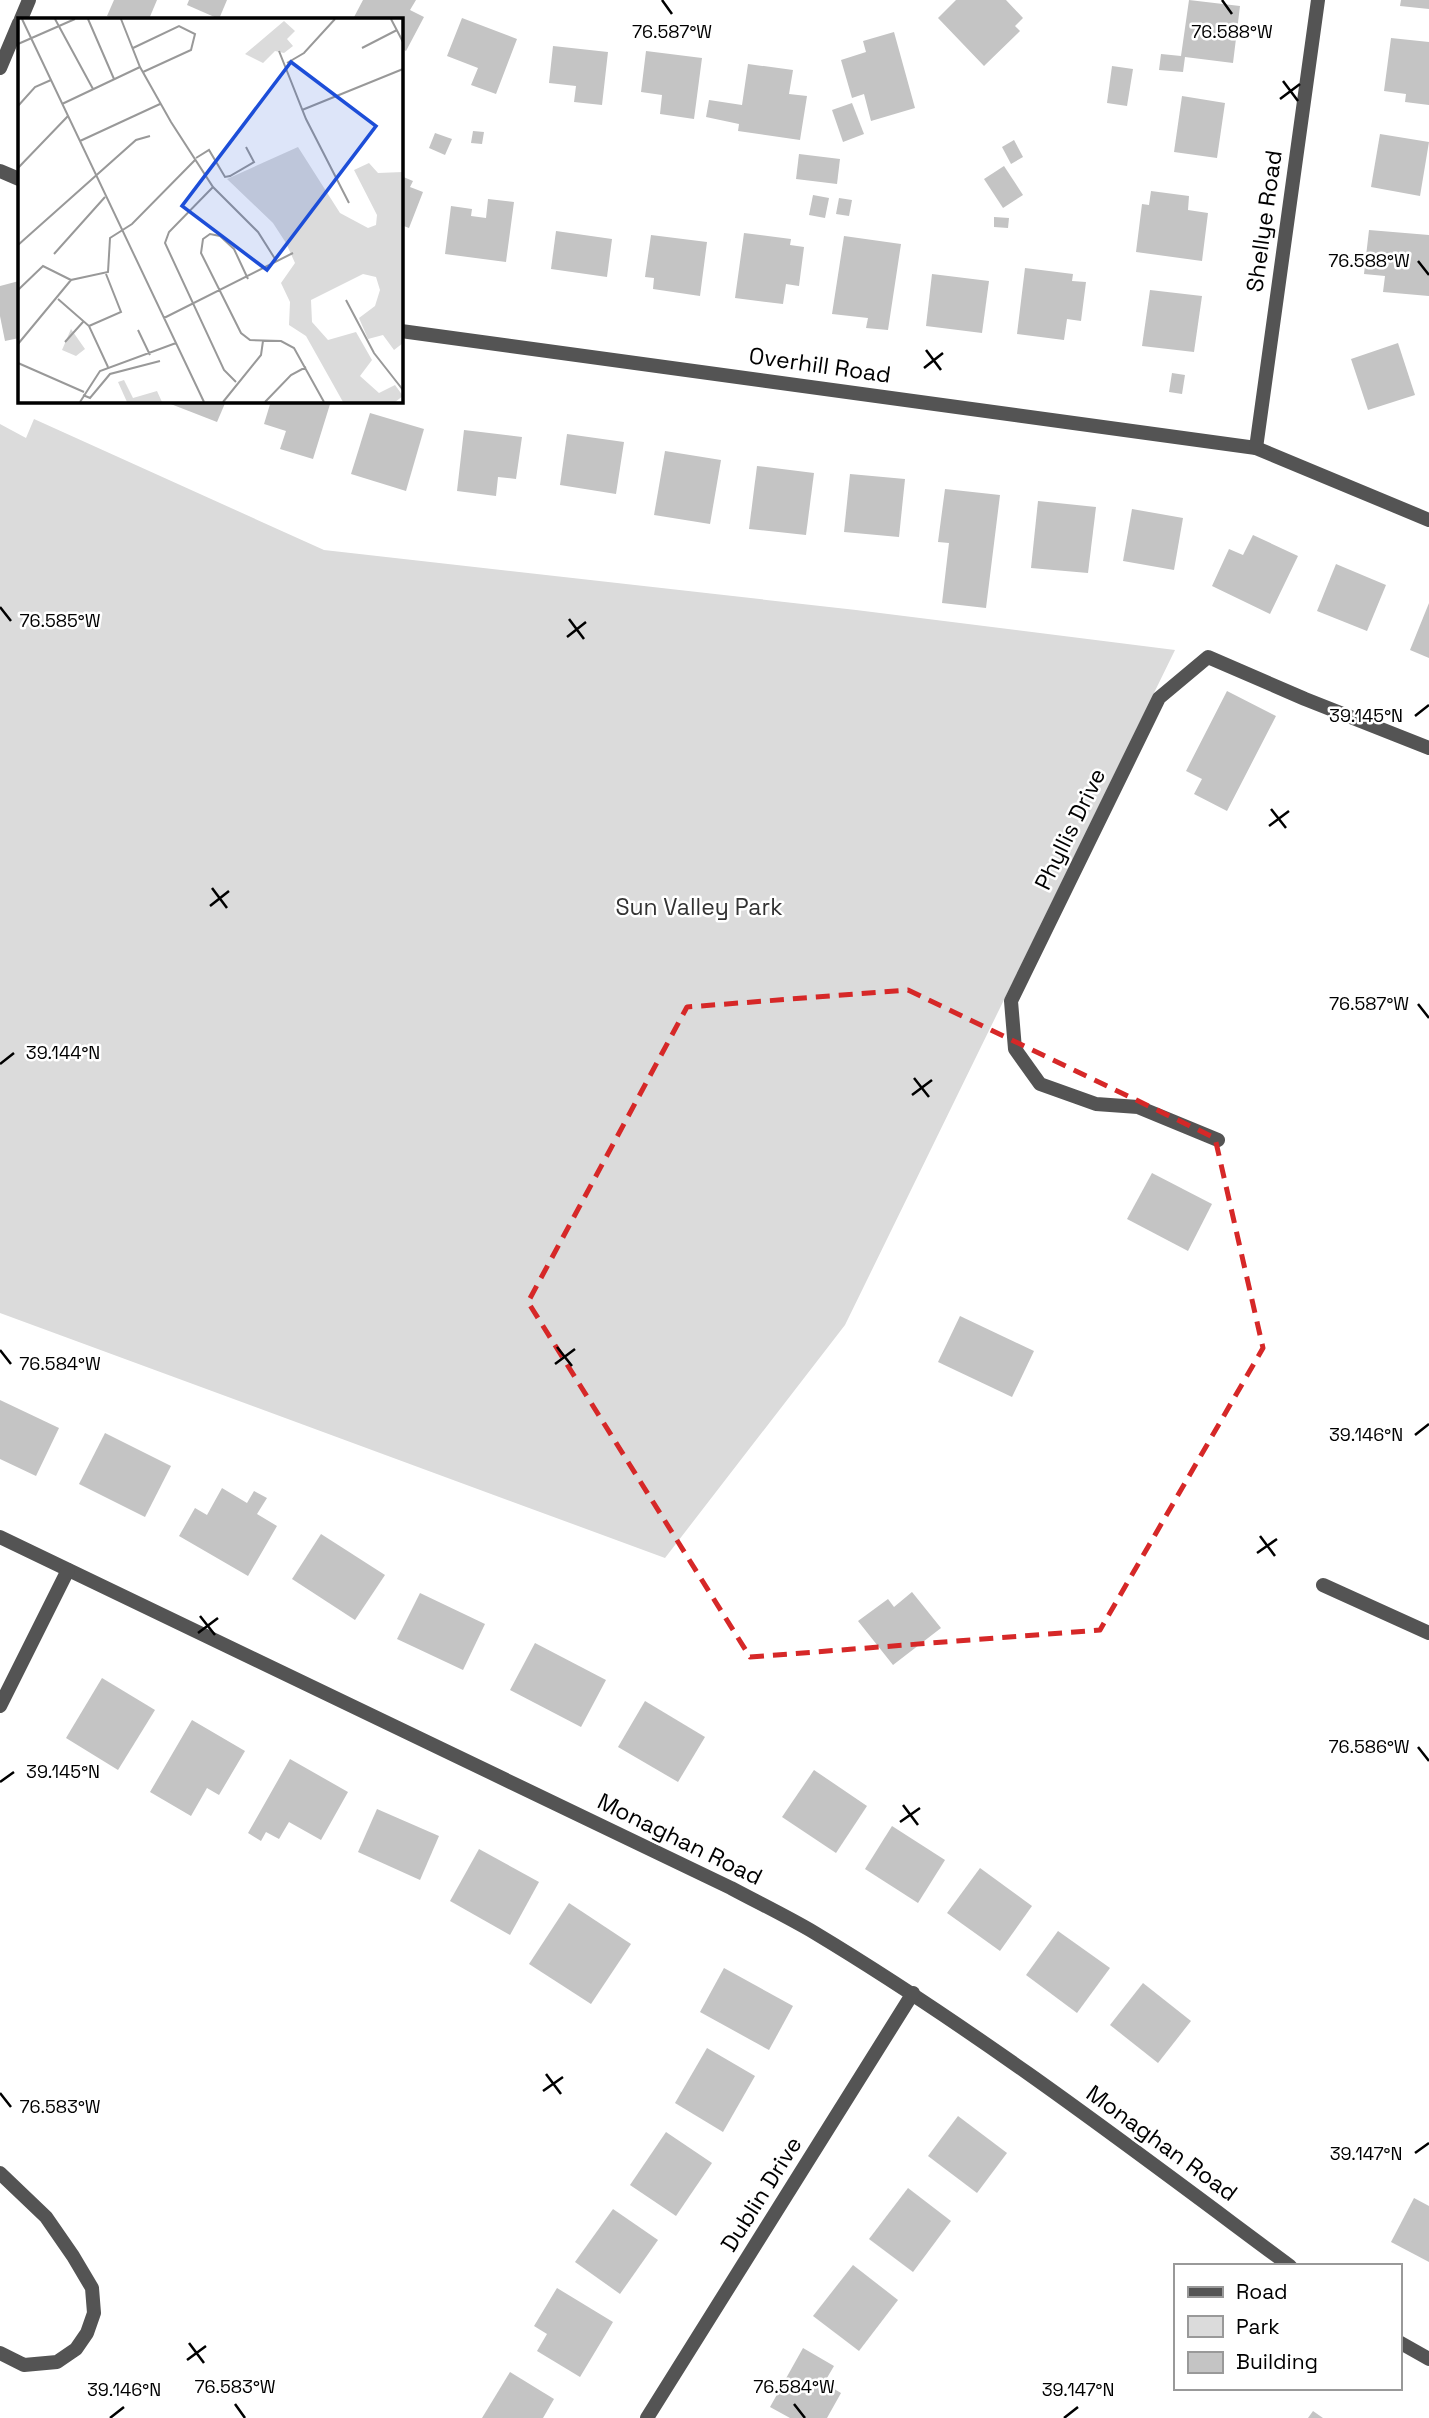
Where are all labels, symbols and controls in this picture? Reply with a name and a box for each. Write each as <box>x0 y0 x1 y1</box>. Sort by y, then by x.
inset map <box>18 18 402 402</box>
text: 76.587°W <box>632 20 712 43</box>
text: 76.588°W <box>1191 20 1273 43</box>
street label: Shellye Road <box>1239 148 1289 294</box>
text: 76.588°W <box>1328 249 1410 272</box>
street label: Overhill Road <box>747 340 893 390</box>
text: 76.585°W <box>20 609 101 632</box>
text: 39.145°N <box>1329 704 1403 727</box>
street label: Phyllis Drive <box>1028 763 1112 895</box>
park label: Sun Valley Park <box>615 892 783 922</box>
text: 76.587°W <box>1329 992 1409 1015</box>
text: 39.144°N <box>26 1041 100 1064</box>
text: 76.584°W <box>19 1352 101 1375</box>
text: 39.146°N <box>1329 1423 1403 1446</box>
text: 76.586°W <box>1328 1735 1410 1758</box>
text: 39.145°N <box>26 1760 100 1783</box>
street label: Monaghan Road <box>593 1786 767 1892</box>
street label: Monaghan Road <box>1080 2078 1244 2208</box>
text: 76.583°W <box>19 2095 101 2118</box>
street label: Dublin Drive <box>714 2131 808 2257</box>
text: 39.147°N <box>1330 2142 1402 2165</box>
legend <box>1174 2264 1401 2390</box>
text: Road <box>1236 2278 1288 2305</box>
text: Park <box>1236 2313 1280 2340</box>
text: Building <box>1236 2348 1318 2375</box>
text: 76.583°W <box>194 2375 276 2398</box>
text: 76.584°W <box>753 2375 835 2398</box>
text: 39.146°N <box>87 2378 161 2401</box>
text: 39.147°N <box>1042 2378 1114 2401</box>

